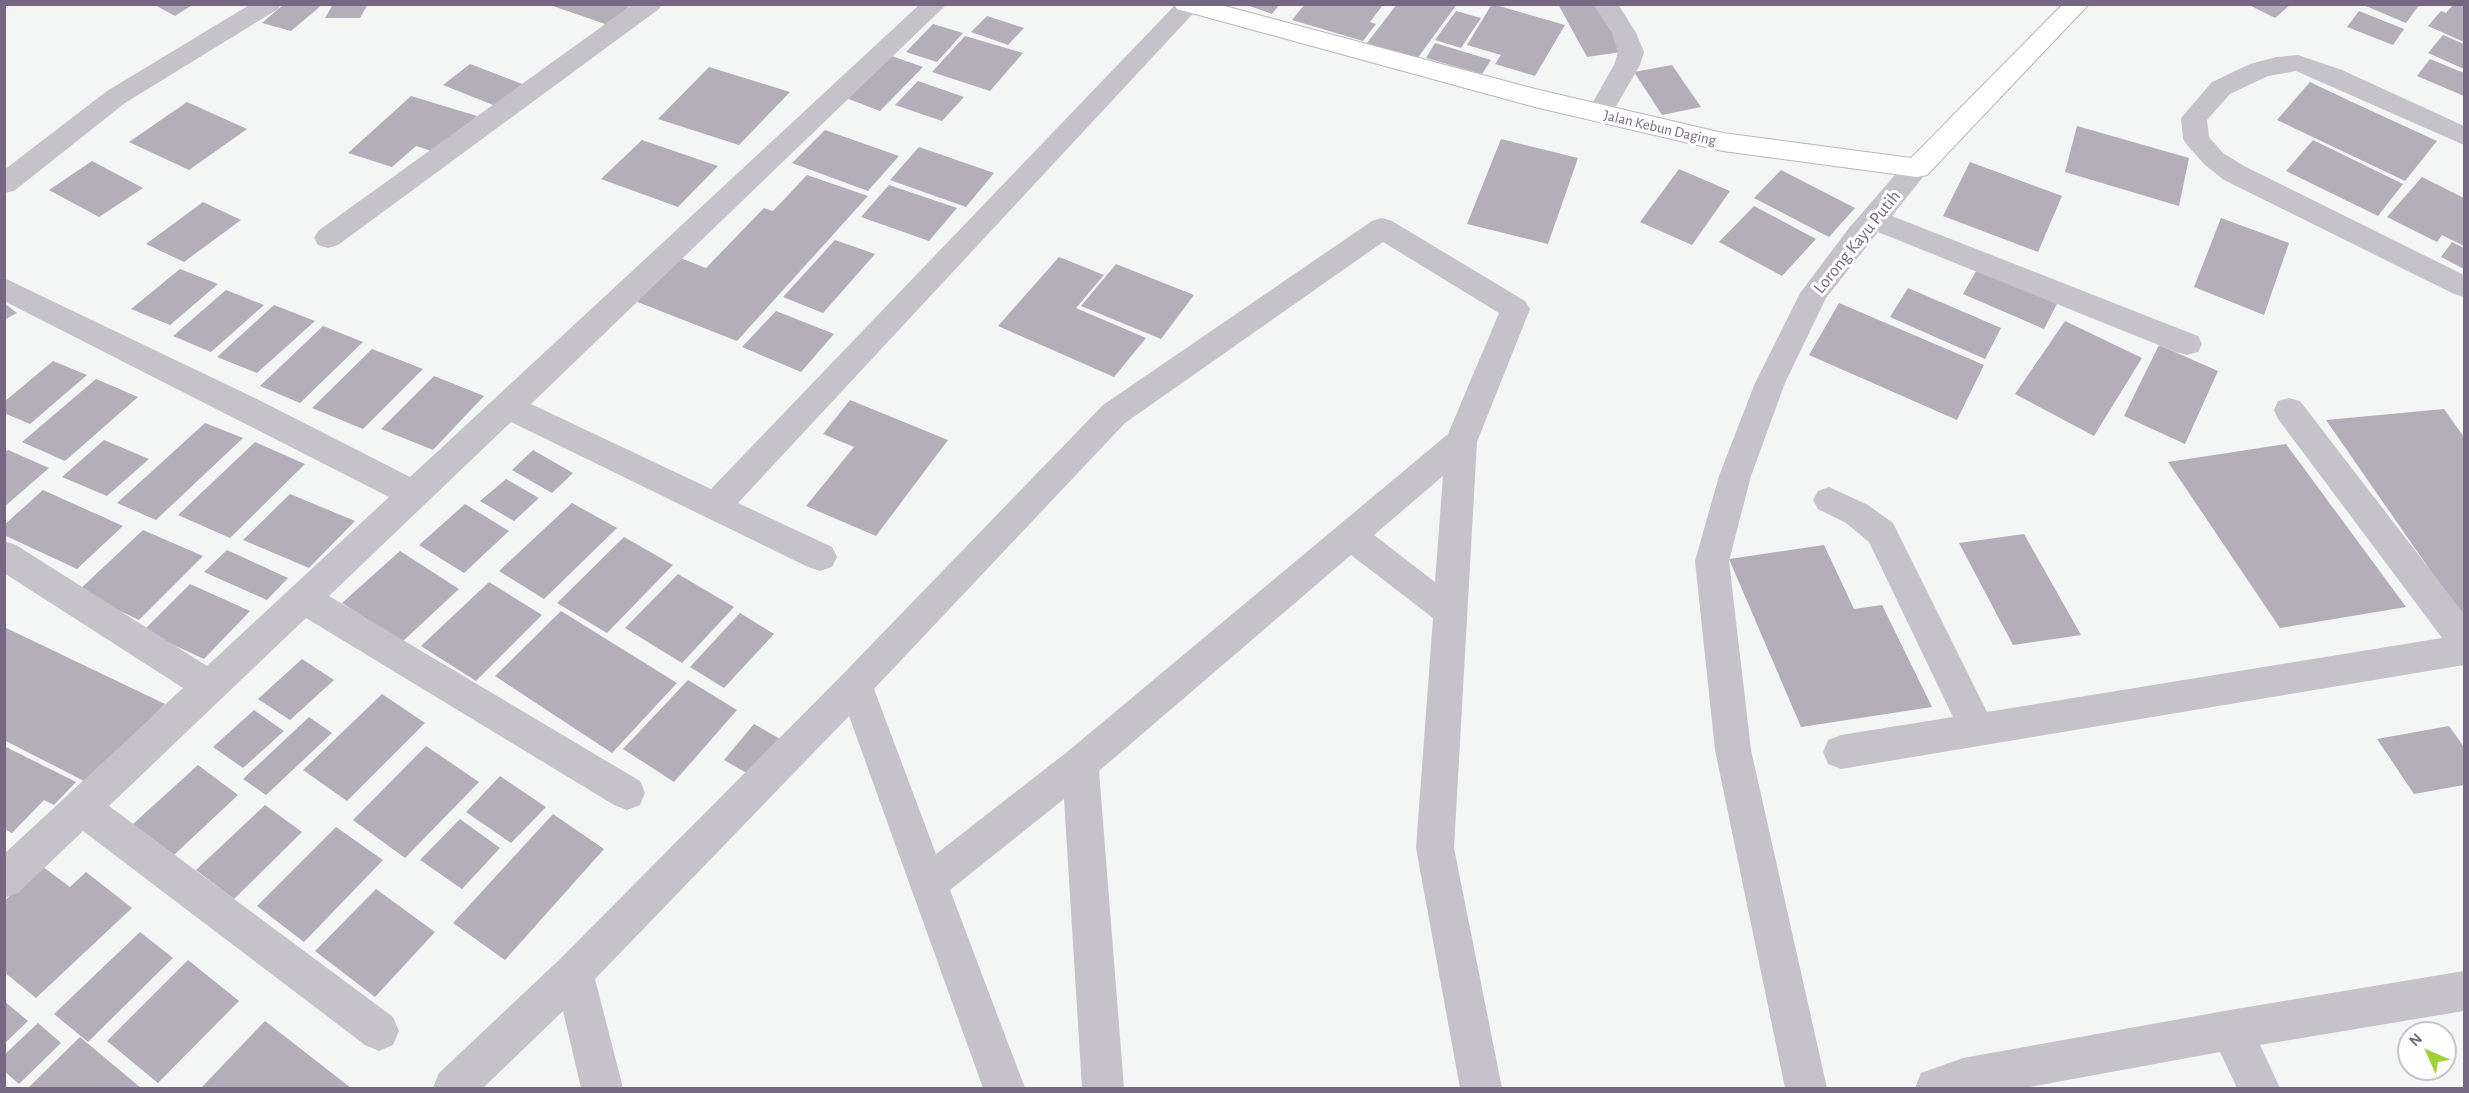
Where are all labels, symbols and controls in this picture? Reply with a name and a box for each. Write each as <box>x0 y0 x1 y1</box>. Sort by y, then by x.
street label: Jalan Kebun Daging <box>1602 106 1718 150</box>
street label: Lorong Kayu Putih <box>1809 186 1905 298</box>
north arrow <box>2397 1021 2457 1081</box>
text: N <box>2406 1030 2425 1049</box>

